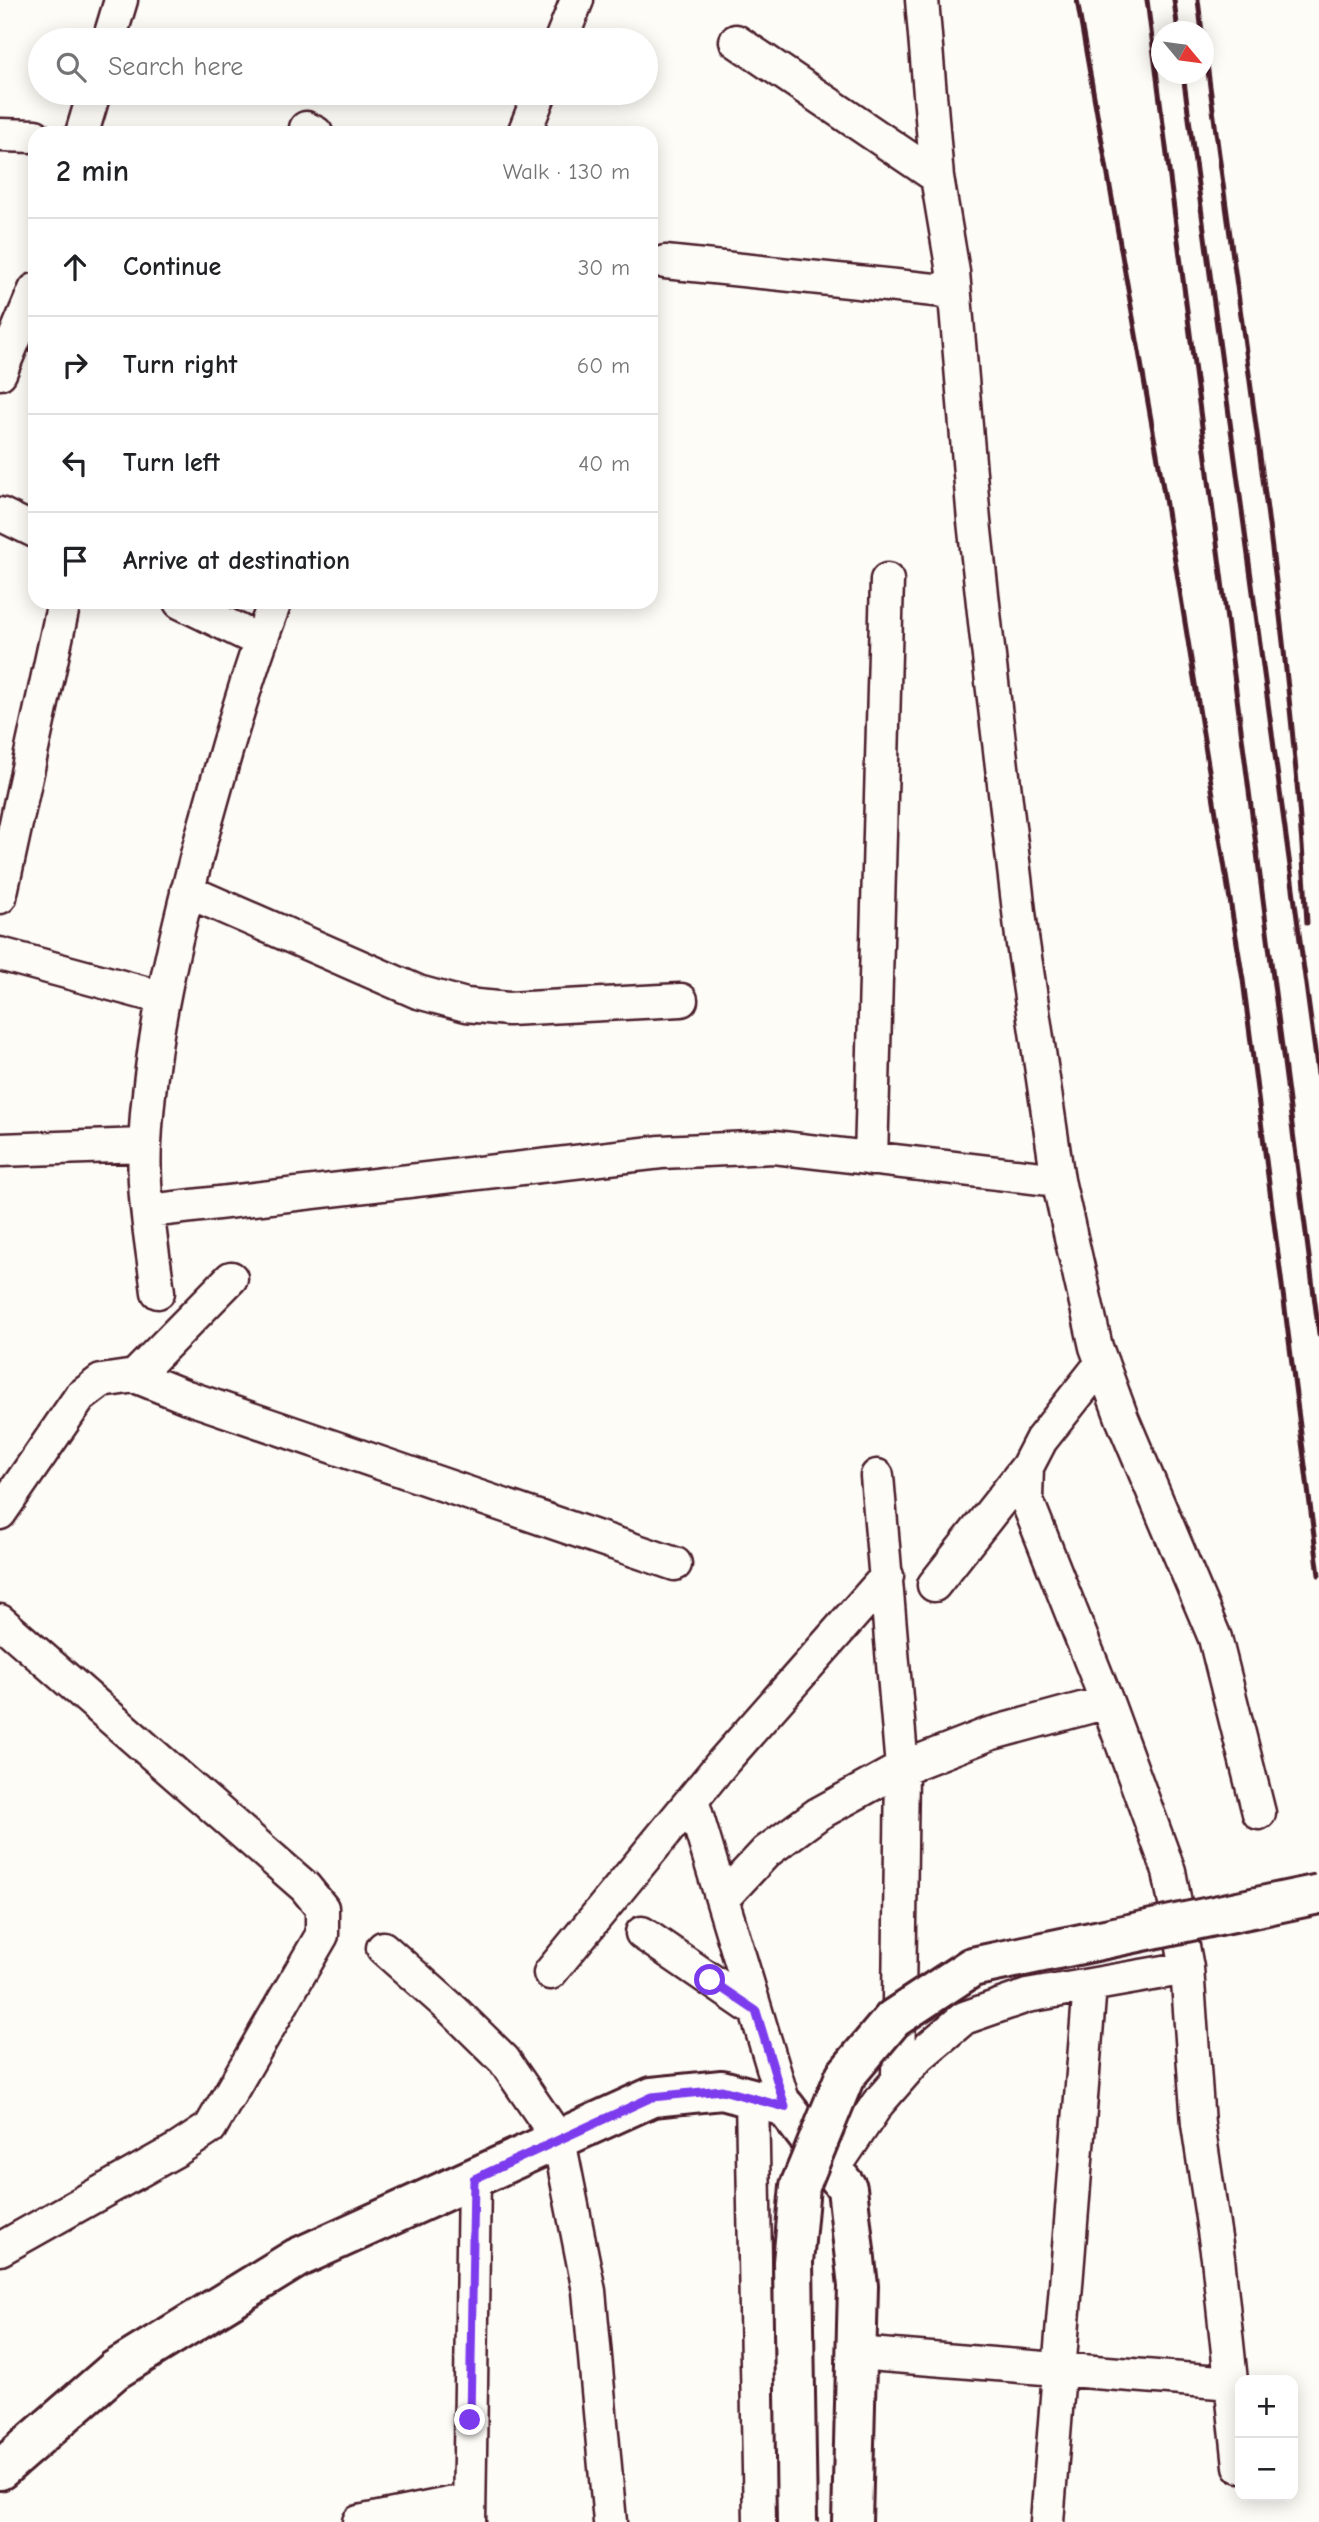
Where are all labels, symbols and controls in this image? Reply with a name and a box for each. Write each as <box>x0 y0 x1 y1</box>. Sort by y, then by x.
north arrow <box>1151 21 1214 84</box>
search box <box>28 28 658 105</box>
icon: search <box>52 48 90 86</box>
text: Search here <box>108 52 243 82</box>
text: 2 min <box>56 154 129 189</box>
text: Walk · 130 m <box>503 158 630 185</box>
icon: ahead <box>56 248 94 286</box>
text: Continue <box>123 252 221 282</box>
text: 30 m <box>578 254 630 281</box>
icon: right <box>56 346 94 384</box>
text: Turn right <box>123 350 237 380</box>
text: 60 m <box>577 352 630 379</box>
icon: left <box>56 444 94 482</box>
text: Turn left <box>123 448 220 478</box>
text: 40 m <box>578 450 630 477</box>
icon: arrive <box>56 542 94 580</box>
text: Arrive at destination <box>123 546 350 576</box>
route start <box>694 1964 725 1995</box>
map controls <box>1235 2375 1298 2501</box>
button: + <box>1235 2375 1298 2438</box>
route end <box>454 2404 485 2435</box>
button: − <box>1235 2438 1298 2501</box>

